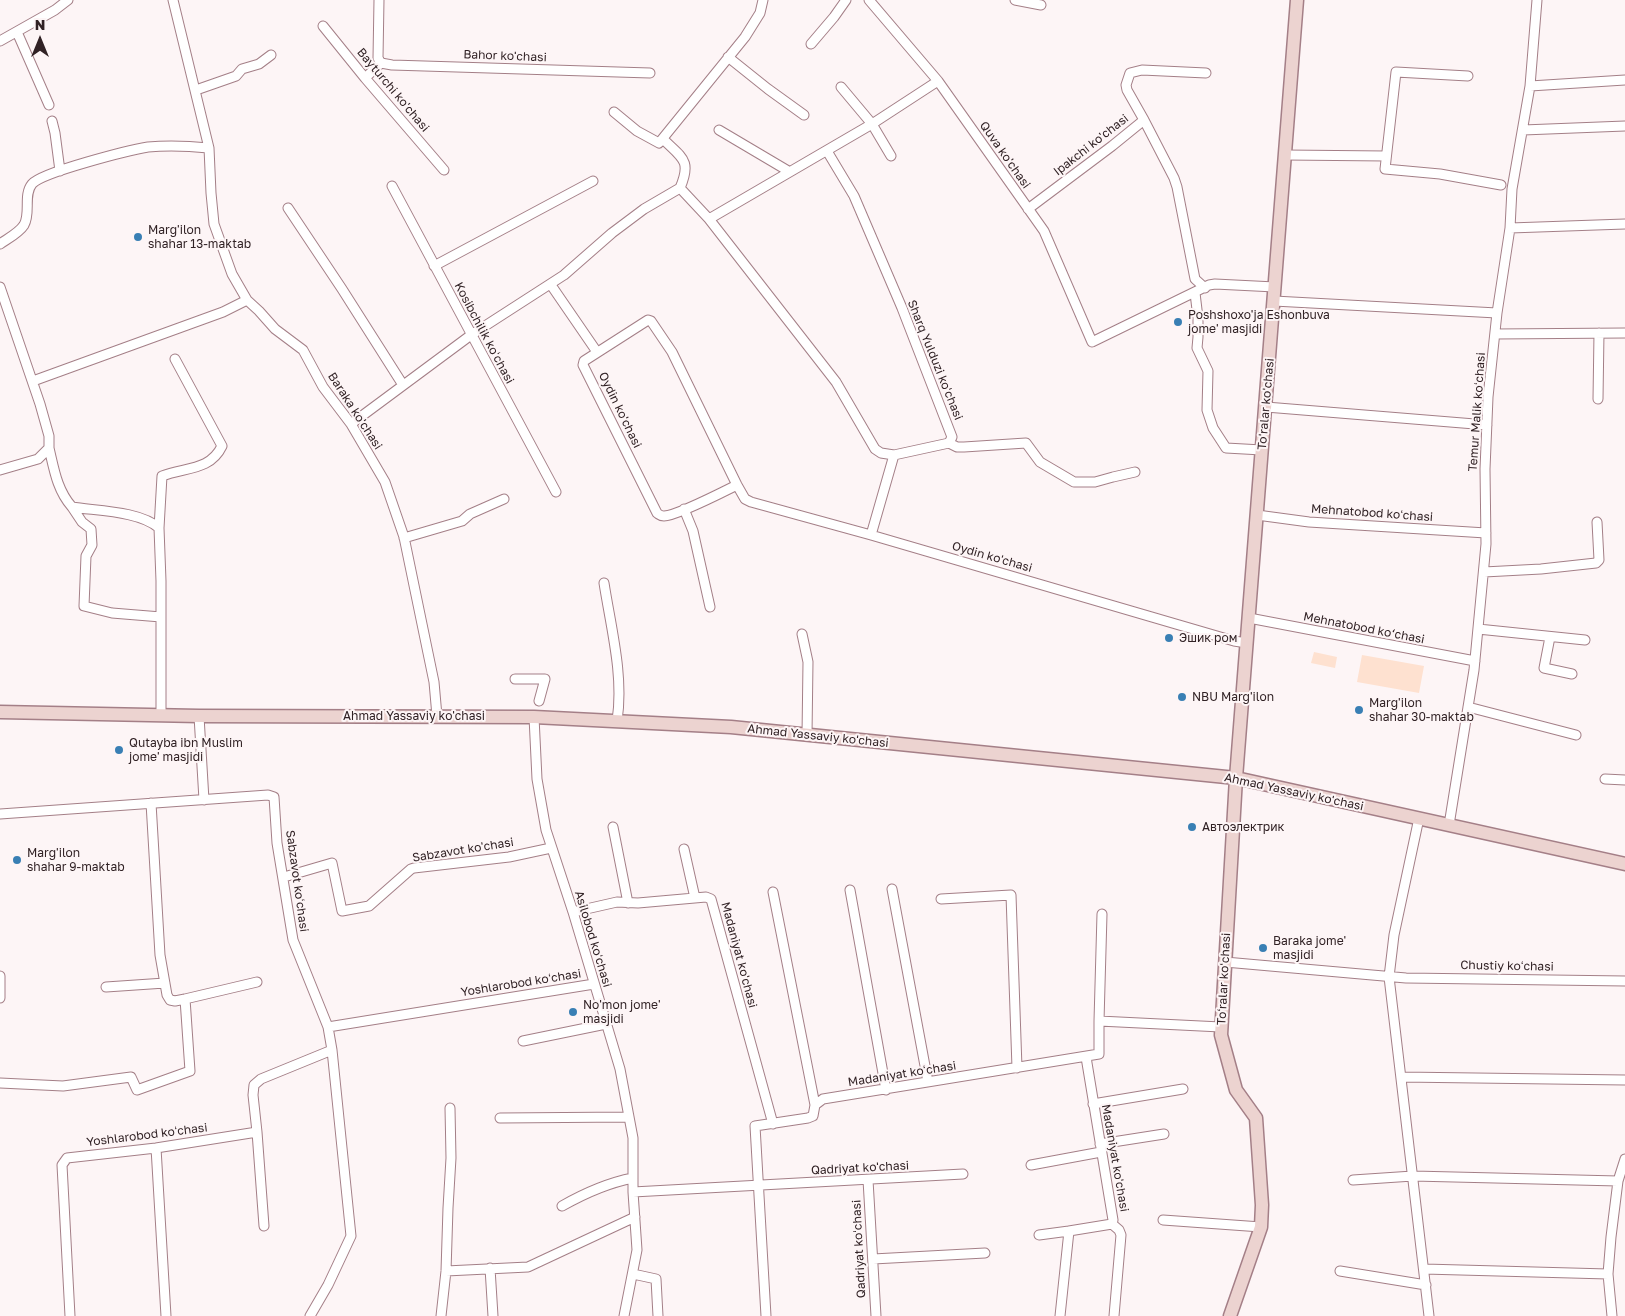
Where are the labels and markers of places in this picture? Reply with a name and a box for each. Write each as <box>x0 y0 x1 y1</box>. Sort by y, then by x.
place label: Marg'ilon shahar 13-maktab <box>148 223 251 251</box>
marker: Marg'ilon shahar 13-maktab <box>132 231 144 243</box>
place label: Poshshoxo'ja Eshonbuva jome' masjidi <box>1188 308 1330 336</box>
marker: Poshshoxo'ja Eshonbuva jome' masjidi <box>1172 316 1184 328</box>
place label: Эшик ром <box>1179 631 1237 645</box>
marker: Эшик ром <box>1163 632 1175 644</box>
place label: NBU Marg'ilon <box>1192 690 1274 704</box>
marker: NBU Marg'ilon <box>1176 691 1188 703</box>
place label: Marg'ilon shahar 30-maktab <box>1369 696 1474 724</box>
marker: Marg'ilon shahar 30-maktab <box>1353 704 1365 716</box>
place label: Qutayba ibn Muslim jome' masjidi <box>129 736 243 764</box>
marker: Qutayba ibn Muslim jome' masjidi <box>113 744 125 756</box>
place label: Автоэлектрик <box>1202 820 1284 834</box>
marker: Автоэлектрик <box>1186 821 1198 833</box>
place label: Marg'ilon shahar 9-maktab <box>27 846 125 874</box>
marker: Marg'ilon shahar 9-maktab <box>11 854 23 866</box>
place label: Baraka jome' masjidi <box>1273 934 1346 962</box>
marker: Baraka jome' masjidi <box>1257 942 1269 954</box>
place label: No'mon jome' masjidi <box>583 998 661 1026</box>
marker: No'mon jome' masjidi <box>567 1006 579 1018</box>

